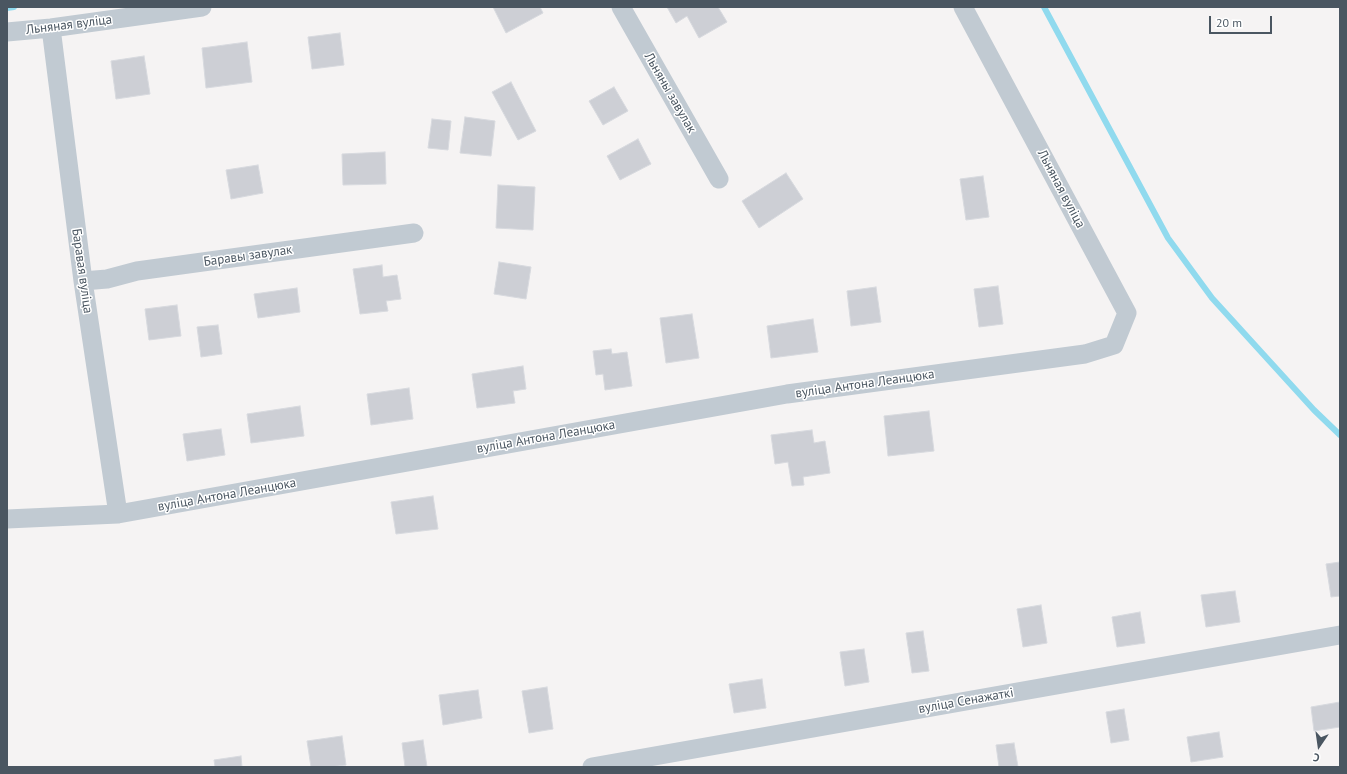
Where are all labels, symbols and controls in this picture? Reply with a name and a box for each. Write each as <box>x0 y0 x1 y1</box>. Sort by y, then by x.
scale bar <box>1211 8 1274 34</box>
street label: Льняная вуліца <box>25 12 113 38</box>
text: 20 m <box>1216 15 1242 30</box>
street label: Льняны завулак <box>641 50 699 136</box>
street label: Льняная вуліца <box>1034 147 1088 231</box>
street label: Баравая вуліца <box>68 228 96 314</box>
street label: Баравы завулак <box>203 242 293 270</box>
street label: вуліца Антона Леанцюка <box>794 367 936 401</box>
street label: вуліца Антона Леанцюка <box>476 417 616 457</box>
street label: вуліца Антона Леанцюка <box>157 475 297 515</box>
street label: вуліца Сенажаткі <box>917 685 1015 717</box>
north arrow <box>1299 726 1339 766</box>
text: С <box>1312 750 1321 765</box>

